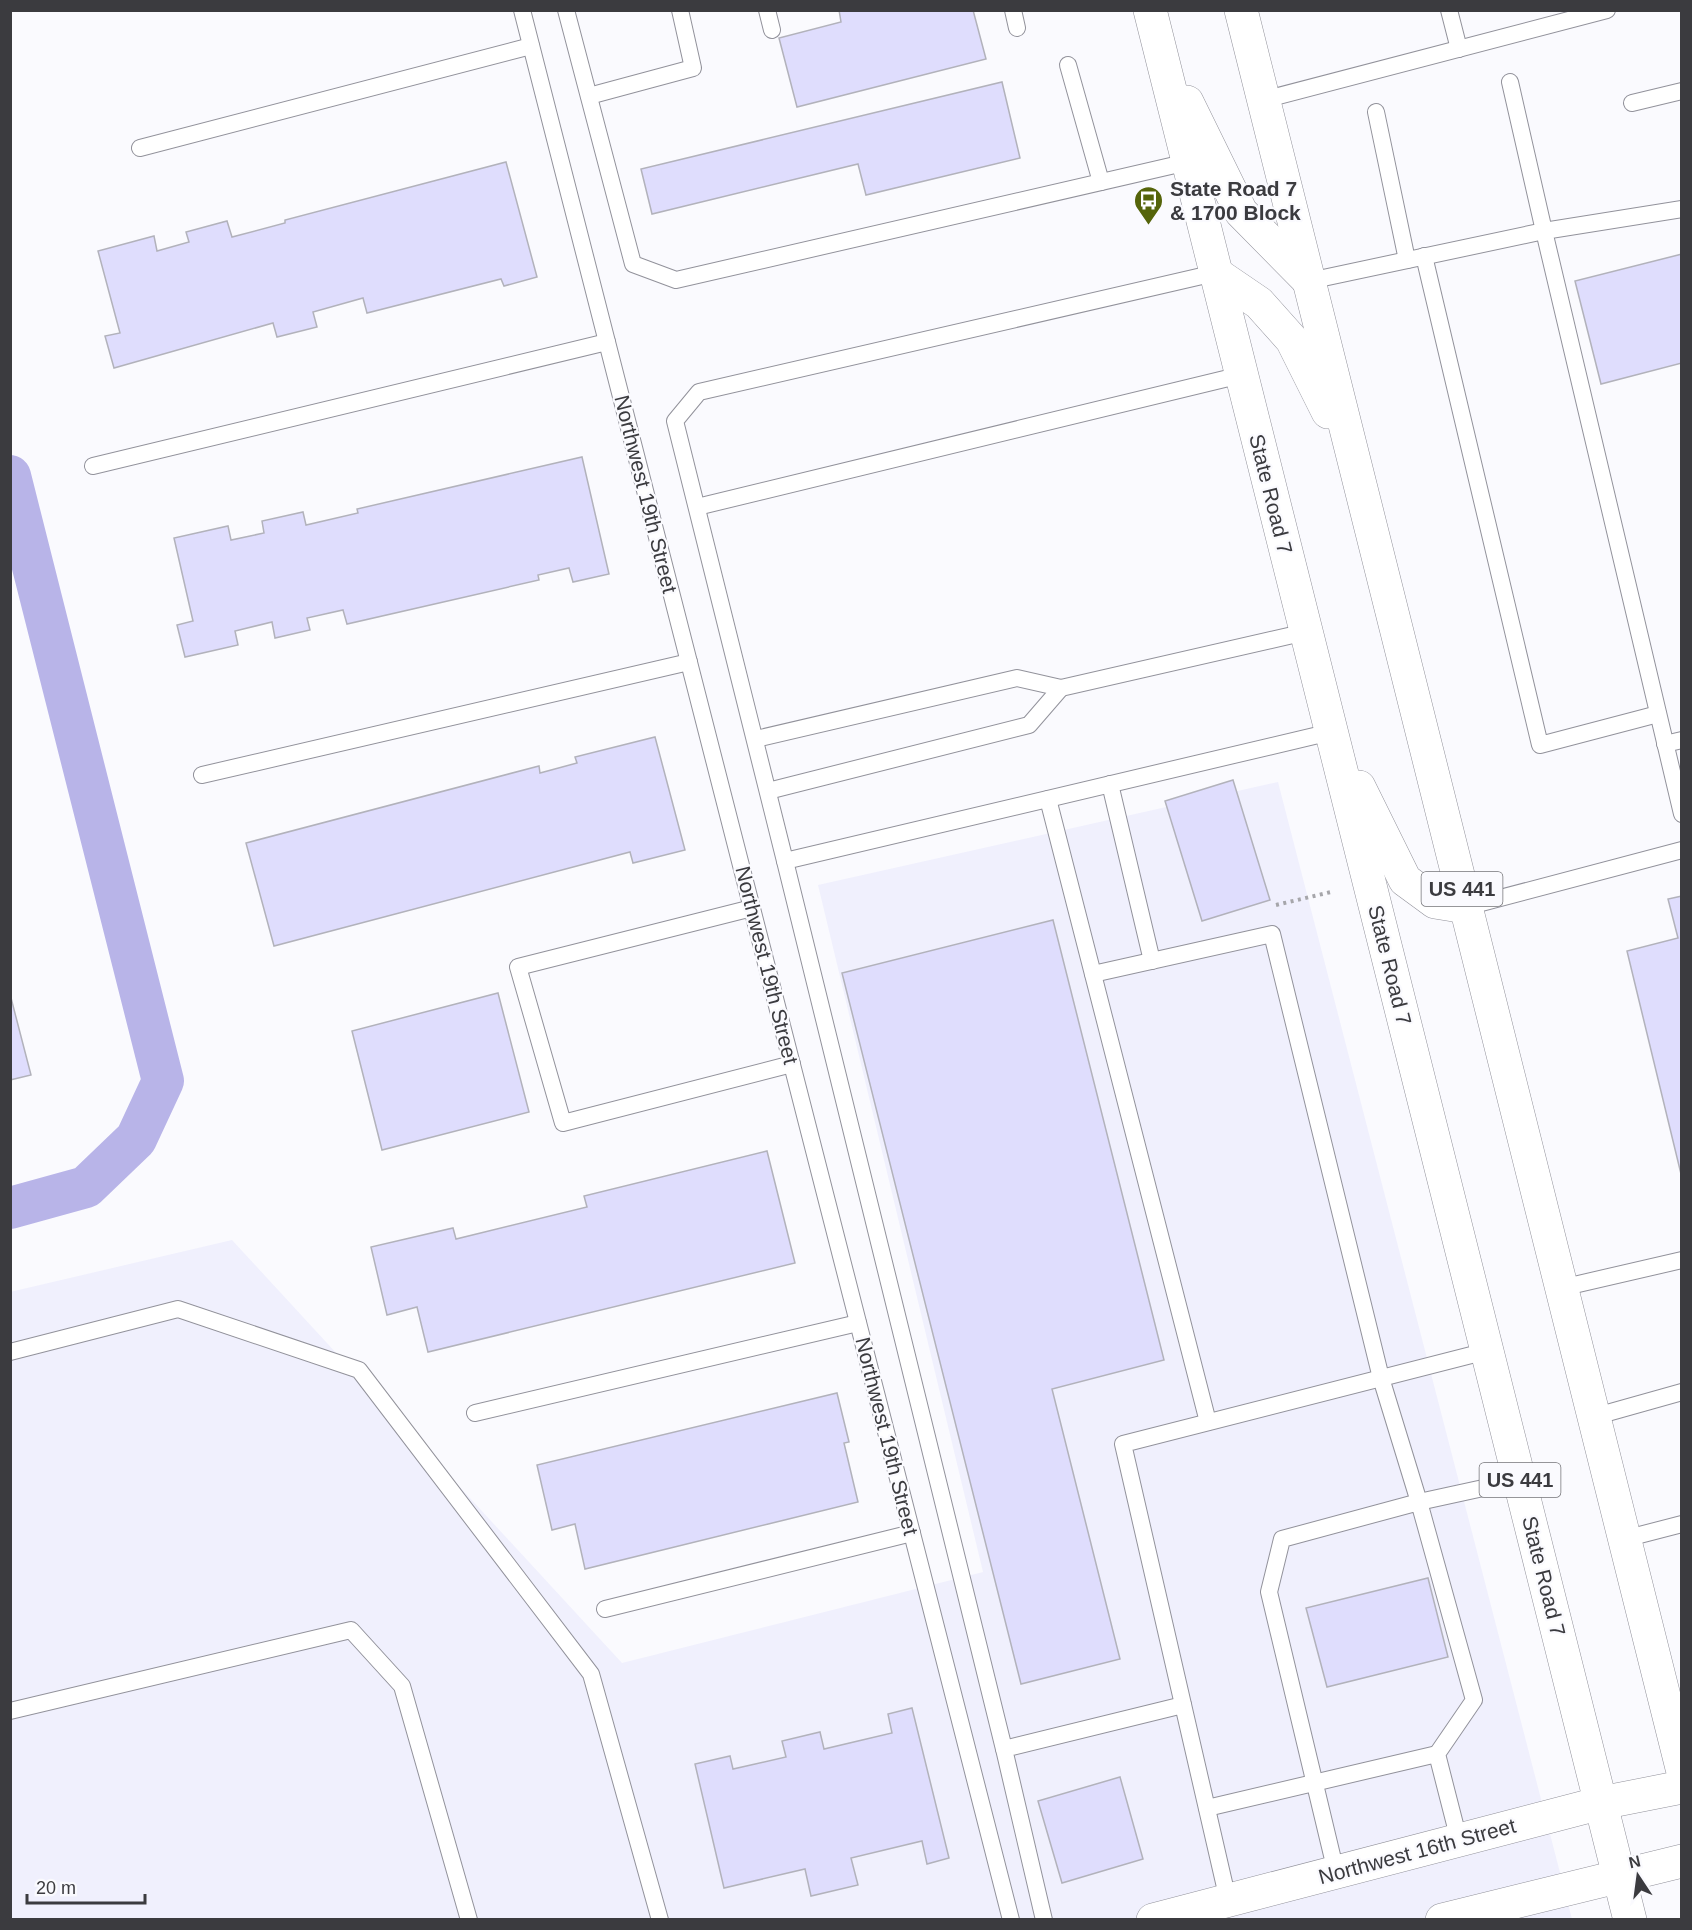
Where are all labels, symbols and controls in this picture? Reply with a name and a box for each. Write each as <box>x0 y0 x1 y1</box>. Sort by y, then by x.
place label: State Road 7 & 1700 Block <box>1170 177 1301 224</box>
bus stop icon: State Road 7 & 1700 Block <box>1133 184 1165 226</box>
street label: Northwest 19th Street <box>610 393 682 595</box>
street label: State Road 7 <box>1245 432 1297 556</box>
street label: Northwest 19th Street <box>731 864 803 1066</box>
road number: US 441 <box>1422 872 1502 906</box>
street label: State Road 7 <box>1364 903 1416 1027</box>
street label: Northwest 19th Street <box>851 1335 923 1537</box>
road number: US 441 <box>1480 1463 1561 1497</box>
street label: State Road 7 <box>1518 1514 1570 1638</box>
street label: Northwest 16th Street <box>1316 1814 1518 1888</box>
north arrow <box>1608 1846 1668 1906</box>
text: N <box>1627 1852 1642 1871</box>
scale bar <box>27 1867 146 1905</box>
text: 20 m <box>36 1878 76 1898</box>

